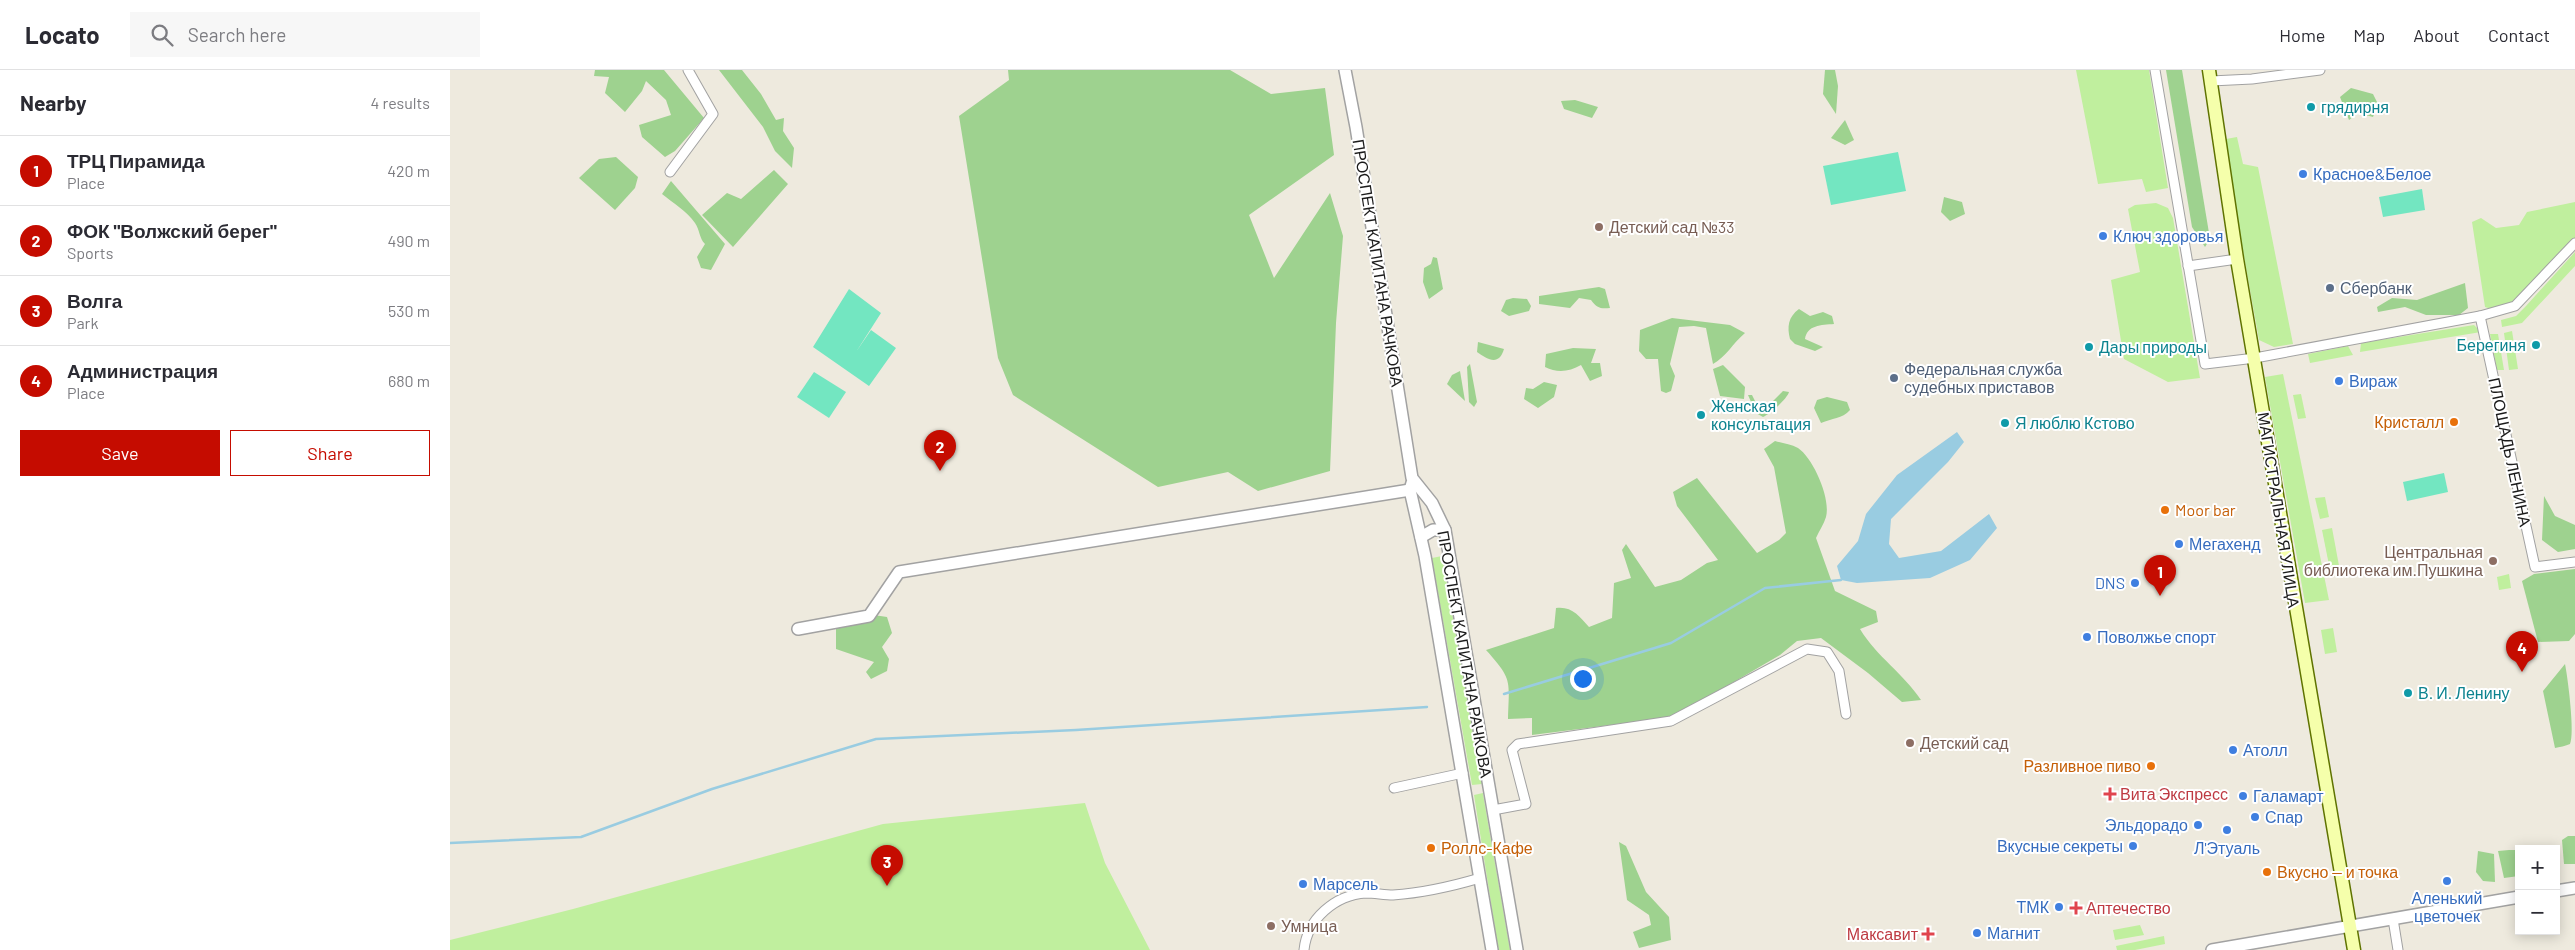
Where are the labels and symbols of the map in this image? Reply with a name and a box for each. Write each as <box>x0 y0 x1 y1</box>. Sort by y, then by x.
place label: грядирня <box>2321 97 2389 116</box>
marker: грядирня <box>2305 101 2317 113</box>
street label: ПРОСПЕКТ КАПИТАНА РАЧКОВА <box>1350 138 1408 388</box>
place label: Красное&Белое <box>2313 164 2432 183</box>
marker: Красное&Белое <box>2297 168 2309 180</box>
place label: Детский сад №33 <box>1609 217 1735 236</box>
marker: Детский сад №33 <box>1593 221 1605 233</box>
place label: Ключ здоровья <box>2113 226 2223 245</box>
marker: Ключ здоровья <box>2097 230 2109 242</box>
place label: Сбербанк <box>2340 278 2413 297</box>
marker: Сбербанк <box>2324 282 2336 294</box>
place label: Берегиня <box>2457 335 2526 354</box>
place label: Дары природы <box>2099 337 2207 356</box>
marker: Берегиня <box>2530 339 2542 351</box>
marker: Дары природы <box>2083 341 2095 353</box>
place label: Федеральная служба судебных приставов <box>1904 359 2062 396</box>
place label: Вираж <box>2349 371 2397 390</box>
marker: Федеральная служба судебных приставов <box>1888 372 1900 384</box>
marker: Вираж <box>2333 375 2345 387</box>
street label: ПЛОЩАДЬ ЛЕНИНА <box>2485 376 2536 528</box>
place label: Женская консультация <box>1711 396 1811 433</box>
marker: Женская консультация <box>1695 409 1707 421</box>
street label: МАГИСТРАЛЬНАЯ УЛИЦА <box>2255 411 2304 609</box>
place label: Кристалл <box>2374 412 2444 431</box>
place label: Я люблю Кстово <box>2015 413 2135 432</box>
marker: Кристалл <box>2448 416 2460 428</box>
marker: Я люблю Кстово <box>1999 417 2011 429</box>
pin: 2 <box>924 430 956 471</box>
place label: Moor bar <box>2175 500 2236 519</box>
marker: Moor bar <box>2159 504 2171 516</box>
street label: ПРОСПЕКТ КАПИТАНА РАЧКОВА <box>1434 529 1497 779</box>
place label: Мегахенд <box>2189 534 2261 553</box>
marker: Мегахенд <box>2173 538 2185 550</box>
place label: Центральная библиотека им.Пушкина <box>2304 542 2483 579</box>
pin: 1 <box>2144 555 2176 596</box>
marker: Центральная библиотека им.Пушкина <box>2487 555 2499 567</box>
place label: DNS <box>2095 573 2125 592</box>
marker: DNS <box>2129 577 2141 589</box>
place label: Поволжье спорт <box>2097 627 2217 646</box>
marker: Поволжье спорт <box>2081 631 2093 643</box>
pin: 4 <box>2506 631 2538 672</box>
your location <box>1570 666 1596 692</box>
place label: В. И. Ленину <box>2418 683 2509 702</box>
marker: В. И. Ленину <box>2402 687 2414 699</box>
place label: Детский сад <box>1920 733 2009 752</box>
marker: Детский сад <box>1904 737 1916 749</box>
place label: Атолл <box>2243 740 2288 759</box>
marker: Атолл <box>2227 744 2239 756</box>
place label: Разливное пиво <box>2024 756 2141 775</box>
marker: Разливное пиво <box>2145 760 2157 772</box>
place label: Вита Экспресс <box>2120 784 2228 803</box>
place label: Галамарт <box>2253 786 2324 805</box>
marker: Вита Экспресс <box>2104 788 2116 800</box>
marker: Галамарт <box>2237 790 2249 802</box>
place label: Спар <box>2265 807 2303 826</box>
marker: Спар <box>2249 811 2261 823</box>
place label: Эльдорадо <box>2105 815 2188 834</box>
marker: Эльдорадо <box>2192 819 2204 831</box>
marker: Л'Этуаль <box>2221 824 2233 836</box>
place label: Вкусные секреты <box>1997 836 2123 855</box>
place label: Роллс-Кафе <box>1441 838 1533 857</box>
place label: Л'Этуаль <box>2194 838 2260 857</box>
marker: Вкусные секреты <box>2127 840 2139 852</box>
marker: Роллс-Кафе <box>1425 842 1437 854</box>
pin: 3 <box>871 845 903 886</box>
place label: Вкусно — и точка <box>2277 862 2398 881</box>
marker: Вкусно — и точка <box>2261 866 2273 878</box>
place label: Марсель <box>1313 874 1378 893</box>
marker: Аленький цветочек <box>2441 875 2453 887</box>
marker: Марсель <box>1297 878 1309 890</box>
place label: Аленький цветочек <box>2412 888 2482 925</box>
place label: ТМК <box>2017 897 2050 916</box>
place label: Аптечество <box>2086 898 2171 917</box>
marker: ТМК <box>2053 901 2065 913</box>
marker: Аптечество <box>2070 902 2082 914</box>
place label: Умница <box>1281 916 1337 935</box>
marker: Умница <box>1265 920 1277 932</box>
place label: Магнит <box>1987 923 2041 942</box>
place label: Максавит <box>1847 924 1919 943</box>
marker: Магнит <box>1971 927 1983 939</box>
marker: Максавит <box>1922 928 1934 940</box>

